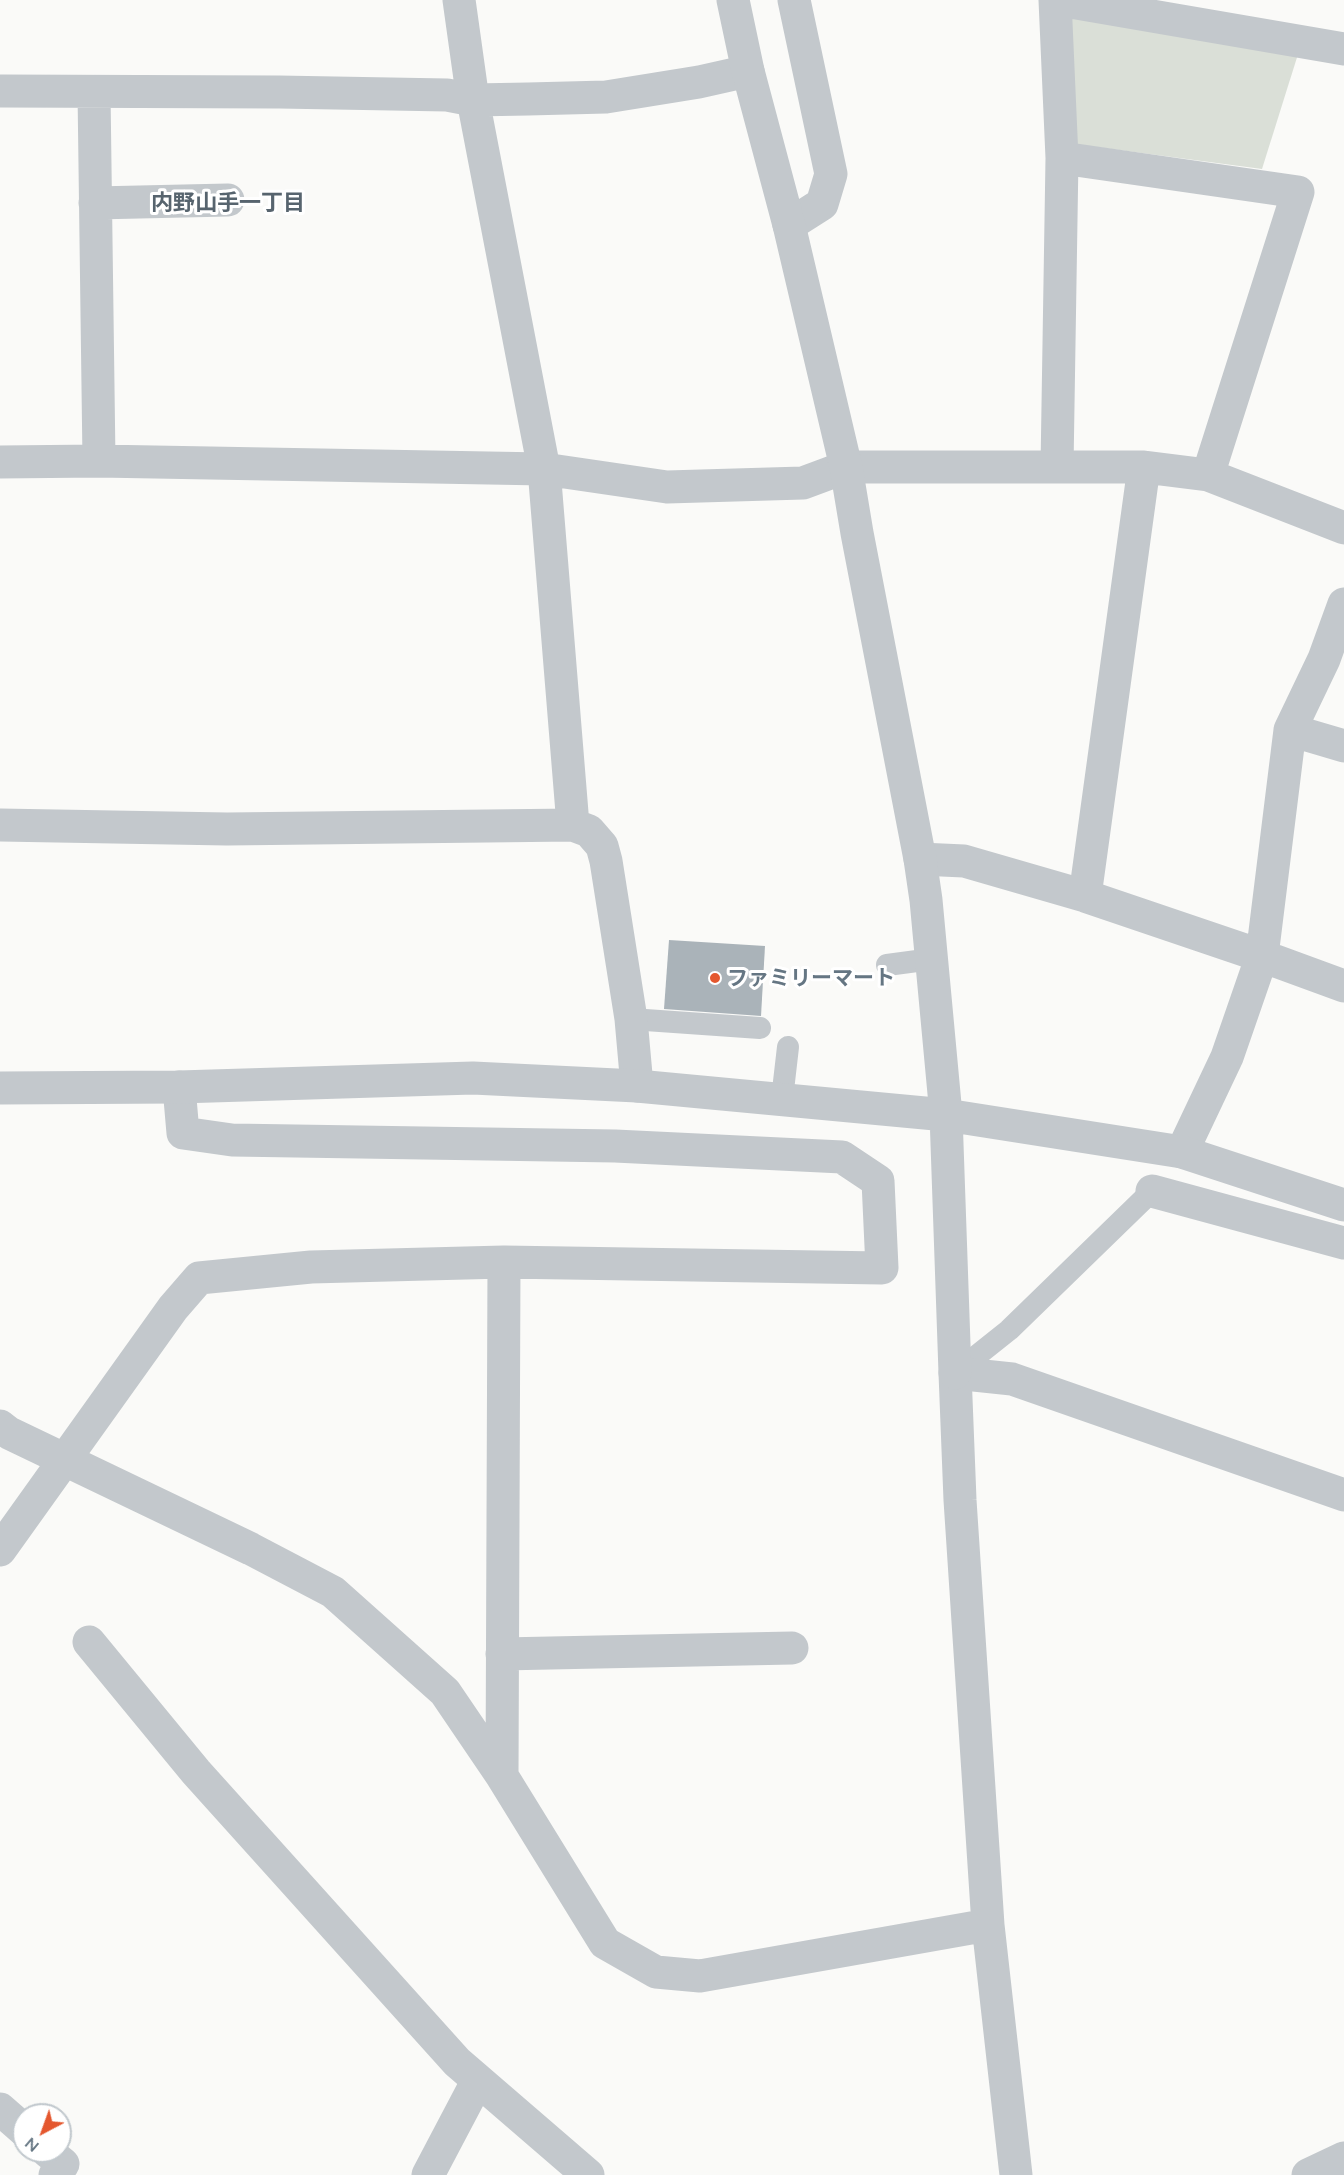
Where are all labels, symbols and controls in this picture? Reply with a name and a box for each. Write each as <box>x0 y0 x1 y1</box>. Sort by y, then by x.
district label: 内野山手一丁目 <box>151 190 305 216</box>
place label: ファミリーマート <box>727 965 895 991</box>
marker: ファミリーマート <box>708 971 722 985</box>
north arrow <box>12 2103 72 2163</box>
text: N <box>20 2134 42 2157</box>

